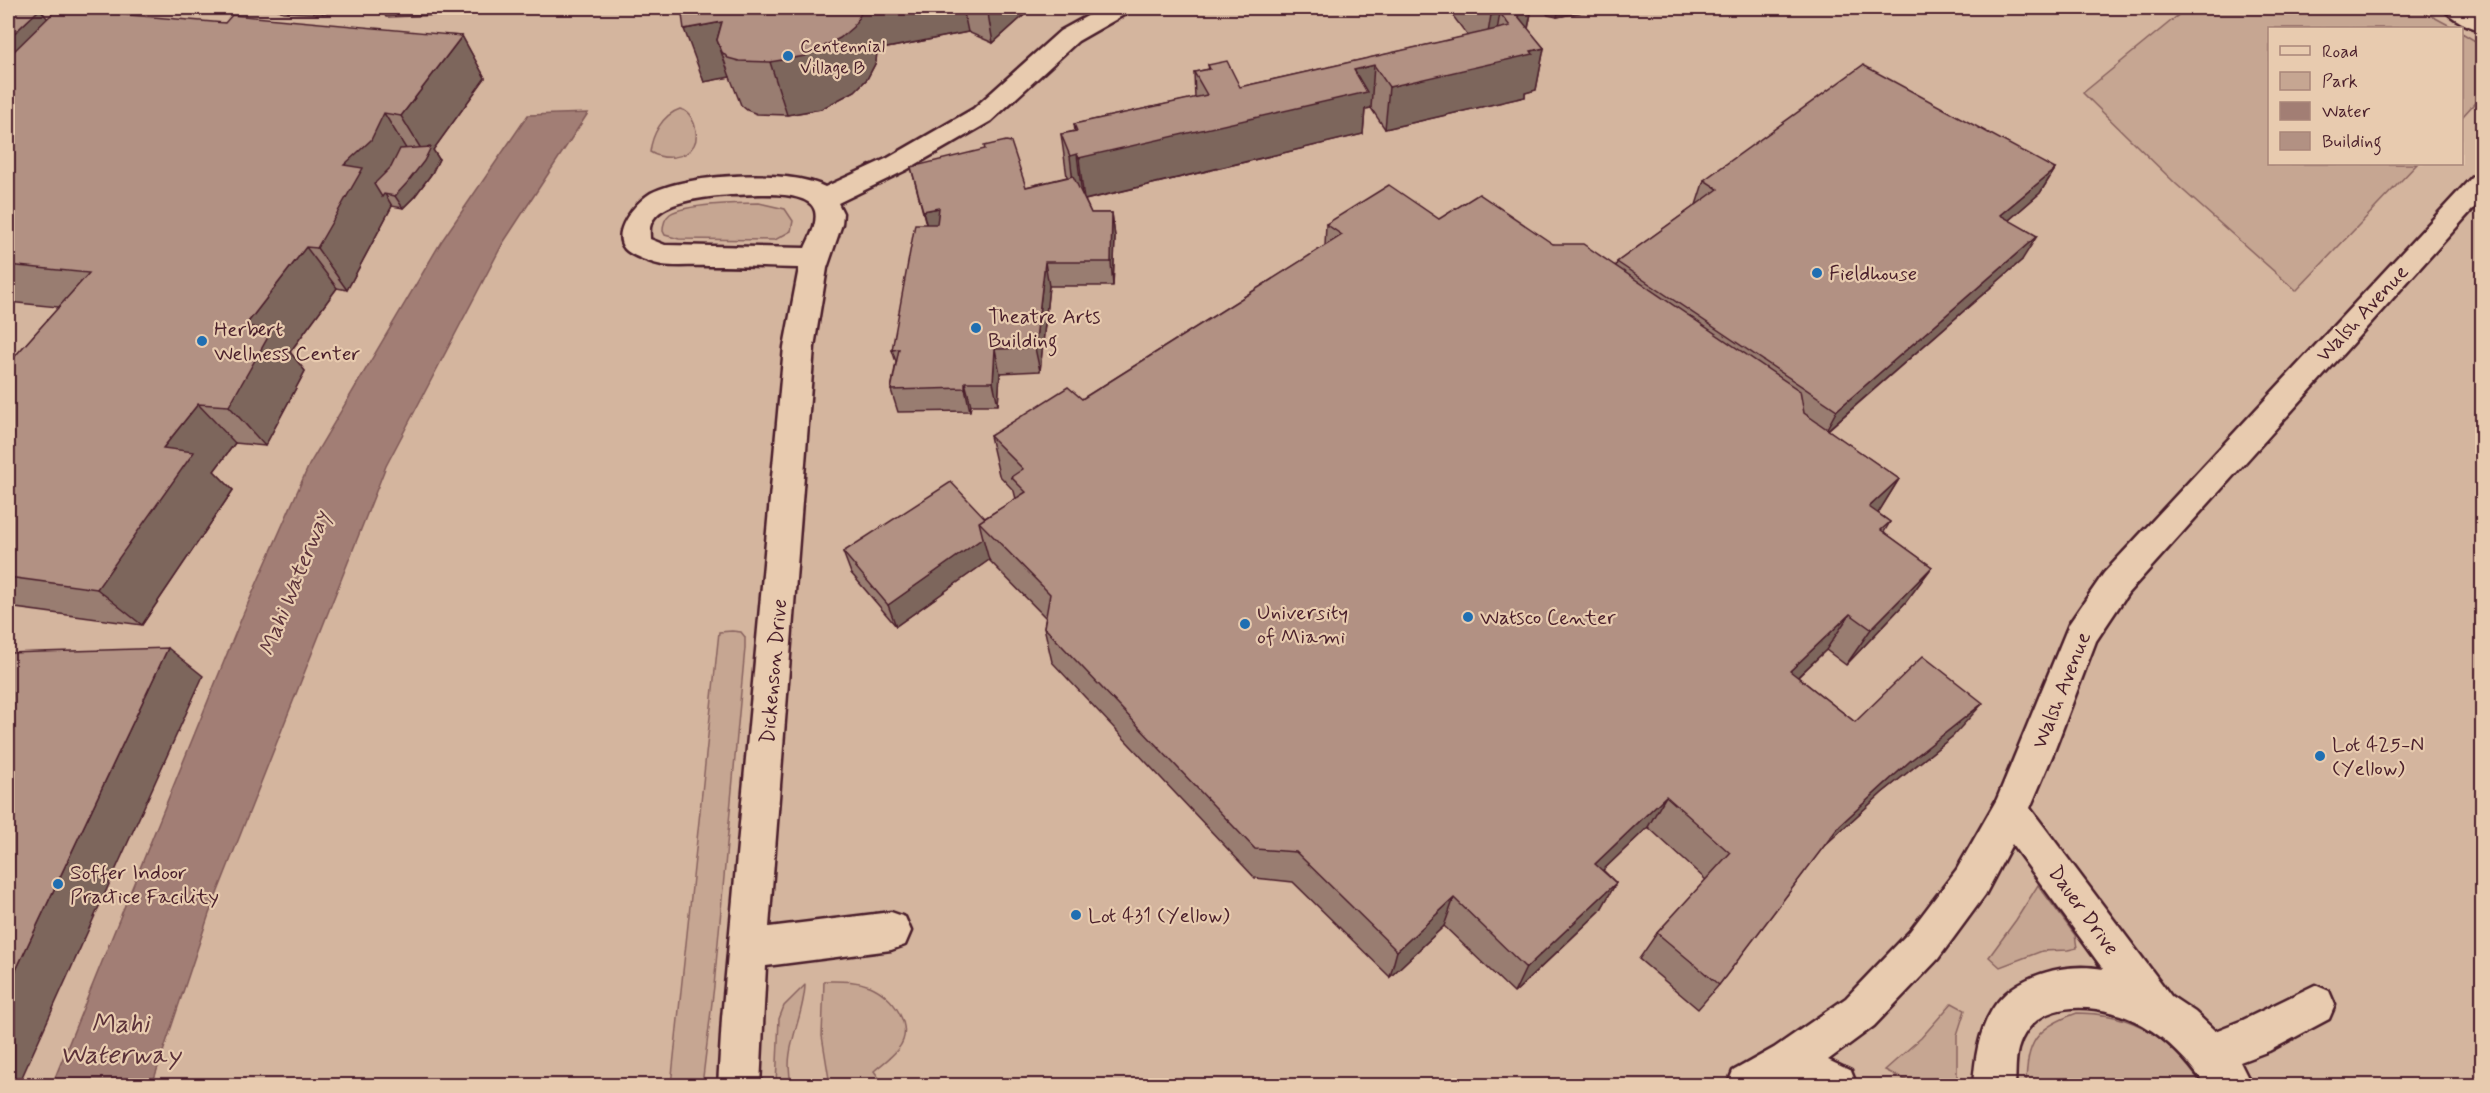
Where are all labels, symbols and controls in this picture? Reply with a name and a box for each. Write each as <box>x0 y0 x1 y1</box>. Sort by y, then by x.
legend <box>2268 27 2463 165</box>
place label: Centennial Village B <box>800 35 885 80</box>
text: Road <box>2322 40 2358 64</box>
marker: Centennial Village B <box>781 49 795 63</box>
text: Park <box>2322 70 2358 94</box>
text: Water <box>2322 100 2371 124</box>
text: Building <box>2322 130 2382 156</box>
street label: Walsh Avenue <box>2310 259 2415 369</box>
place label: Fieldhouse <box>1829 260 1917 288</box>
marker: Fieldhouse <box>1810 266 1824 280</box>
place label: Theatre Arts Building <box>988 303 1101 357</box>
place label: Herbert Wellness Center <box>214 316 361 368</box>
marker: Theatre Arts Building <box>969 321 983 335</box>
marker: Herbert Wellness Center <box>195 334 209 348</box>
water label: Mahi Waterway <box>253 506 337 660</box>
street label: Dickenson Drive <box>754 598 794 745</box>
place label: University of Miami <box>1257 599 1348 651</box>
place label: Watsco Center <box>1480 604 1616 632</box>
marker: Watsco Center <box>1461 610 1475 624</box>
marker: University of Miami <box>1238 617 1252 631</box>
street label: Walsh Avenue <box>2026 628 2098 753</box>
place label: Lot 425-N (Yellow) <box>2332 731 2424 783</box>
marker: Lot 425-N (Yellow) <box>2313 749 2327 763</box>
place label: Soffer Indoor Practice Facility <box>70 859 219 911</box>
street label: Dauer Drive <box>2041 860 2125 961</box>
marker: Soffer Indoor Practice Facility <box>51 877 65 891</box>
place label: Lot 431 (Yellow) <box>1088 902 1230 930</box>
marker: Lot 431 (Yellow) <box>1069 908 1083 922</box>
water label: Mahi Waterway <box>60 1007 183 1073</box>

